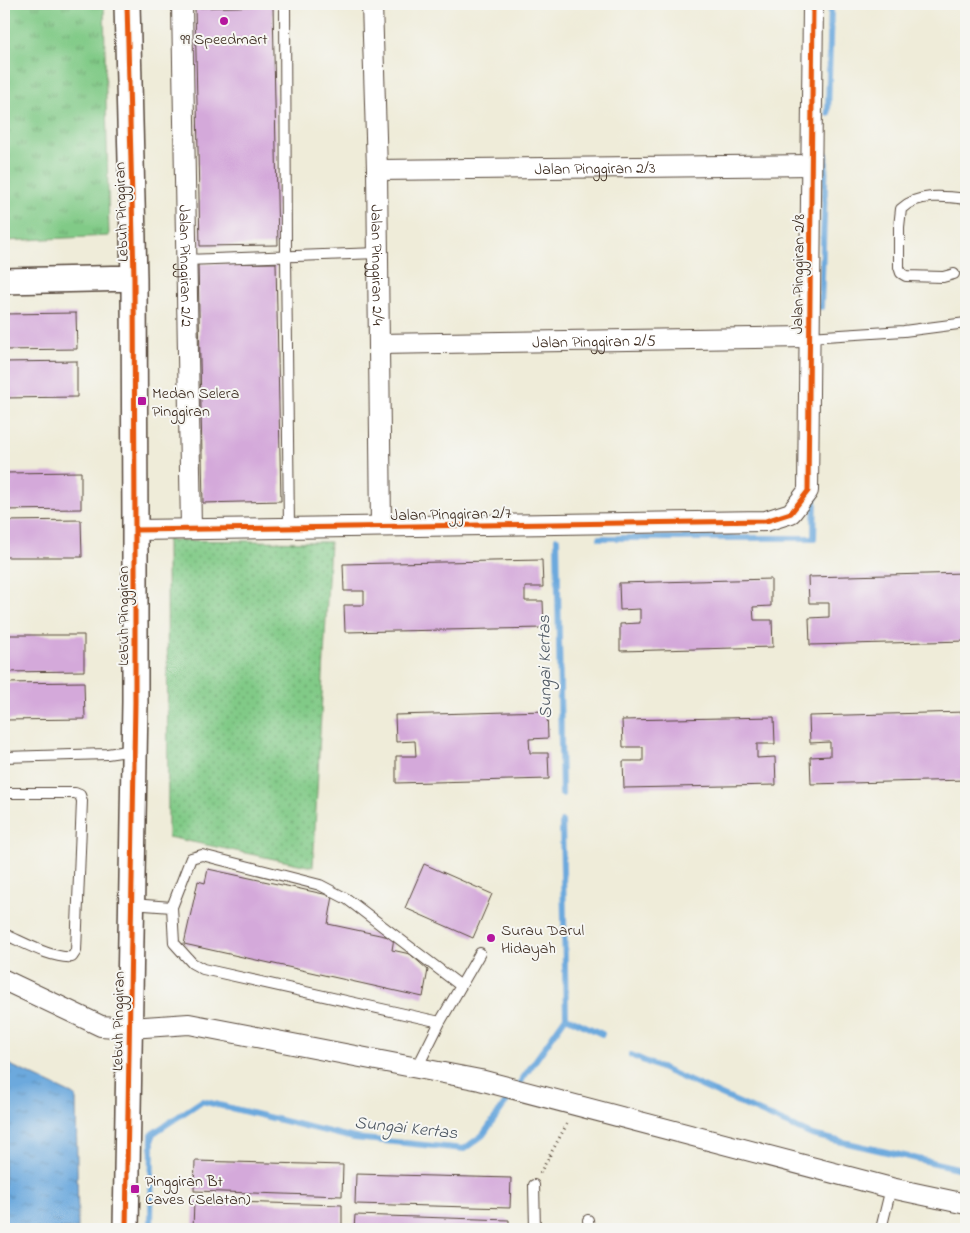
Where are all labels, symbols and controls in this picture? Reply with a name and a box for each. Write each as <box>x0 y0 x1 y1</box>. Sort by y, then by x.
marker: 99 Speedmart <box>218 15 230 27</box>
place label: 99 Speedmart <box>180 28 268 52</box>
street label: Jalan Pinggiran 2/3 <box>534 157 656 182</box>
street label: Lebuh Pinggiran <box>108 161 136 262</box>
street label: Jalan Pinggiran 2/4 <box>363 204 389 326</box>
street label: Jalan Pinggiran 2/2 <box>171 205 198 327</box>
street label: Jalan Pinggiran 2/8 <box>786 214 812 334</box>
street label: Jalan Pinggiran 2/5 <box>532 329 656 356</box>
place label: Medan Selera Pinggiran <box>152 382 239 424</box>
marker: Medan Selera Pinggiran <box>136 395 148 407</box>
street label: Jalan Pinggiran 2/7 <box>390 502 512 528</box>
street label: Lebuh Pinggiran <box>112 566 136 666</box>
water label: Sungai Kertas <box>532 614 560 719</box>
place label: Surau Darul Hidayah <box>501 919 585 961</box>
marker: Surau Darul Hidayah <box>485 932 497 944</box>
street label: Lebuh Pinggiran <box>106 971 132 1071</box>
water label: Sungai Kertas <box>353 1111 459 1147</box>
place label: Pinggiran Bt Caves (Selatan) <box>145 1170 251 1212</box>
marker: Pinggiran Bt Caves (Selatan) <box>129 1183 141 1195</box>

